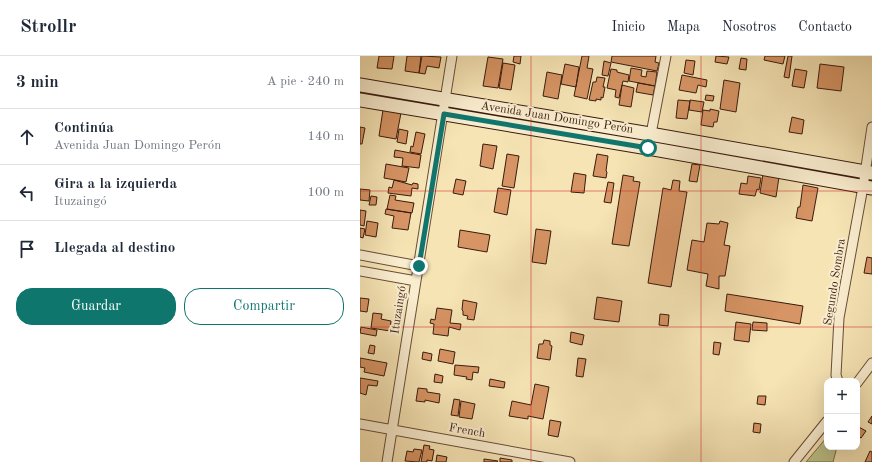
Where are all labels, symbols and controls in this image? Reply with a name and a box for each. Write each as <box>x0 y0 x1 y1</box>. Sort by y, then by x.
text: Strollr <box>20 18 76 37</box>
text: Inicio <box>611 20 645 34</box>
text: Mapa <box>667 20 700 34</box>
text: Nosotros <box>722 20 776 34</box>
text: Contacto <box>798 20 852 34</box>
text: 3 min <box>16 74 59 91</box>
text: A pie · 240 m <box>267 75 344 88</box>
street label: Avenida Juan Domingo Perón <box>480 100 635 136</box>
text: Continúa <box>54 121 114 136</box>
icon: ahead <box>16 126 38 148</box>
text: 140 m <box>307 130 344 143</box>
text: Avenida Juan Domingo Perón <box>54 139 221 152</box>
route start <box>639 139 657 157</box>
text: Gira a la izquierda <box>54 177 177 192</box>
icon: left <box>16 182 38 204</box>
text: 100 m <box>307 186 344 199</box>
text: Ituzaingó <box>54 195 107 208</box>
icon: arrive <box>16 238 38 260</box>
street label: Segundo Sombra <box>822 238 848 326</box>
text: Llegada al destino <box>54 241 175 256</box>
route end <box>410 257 428 275</box>
street label: Ituzaingó <box>389 285 409 335</box>
button: Guardar <box>16 288 176 325</box>
button: Compartir <box>184 288 344 325</box>
map controls <box>824 378 860 450</box>
button: + <box>824 378 860 414</box>
button: − <box>824 414 860 450</box>
street label: French <box>448 422 487 440</box>

